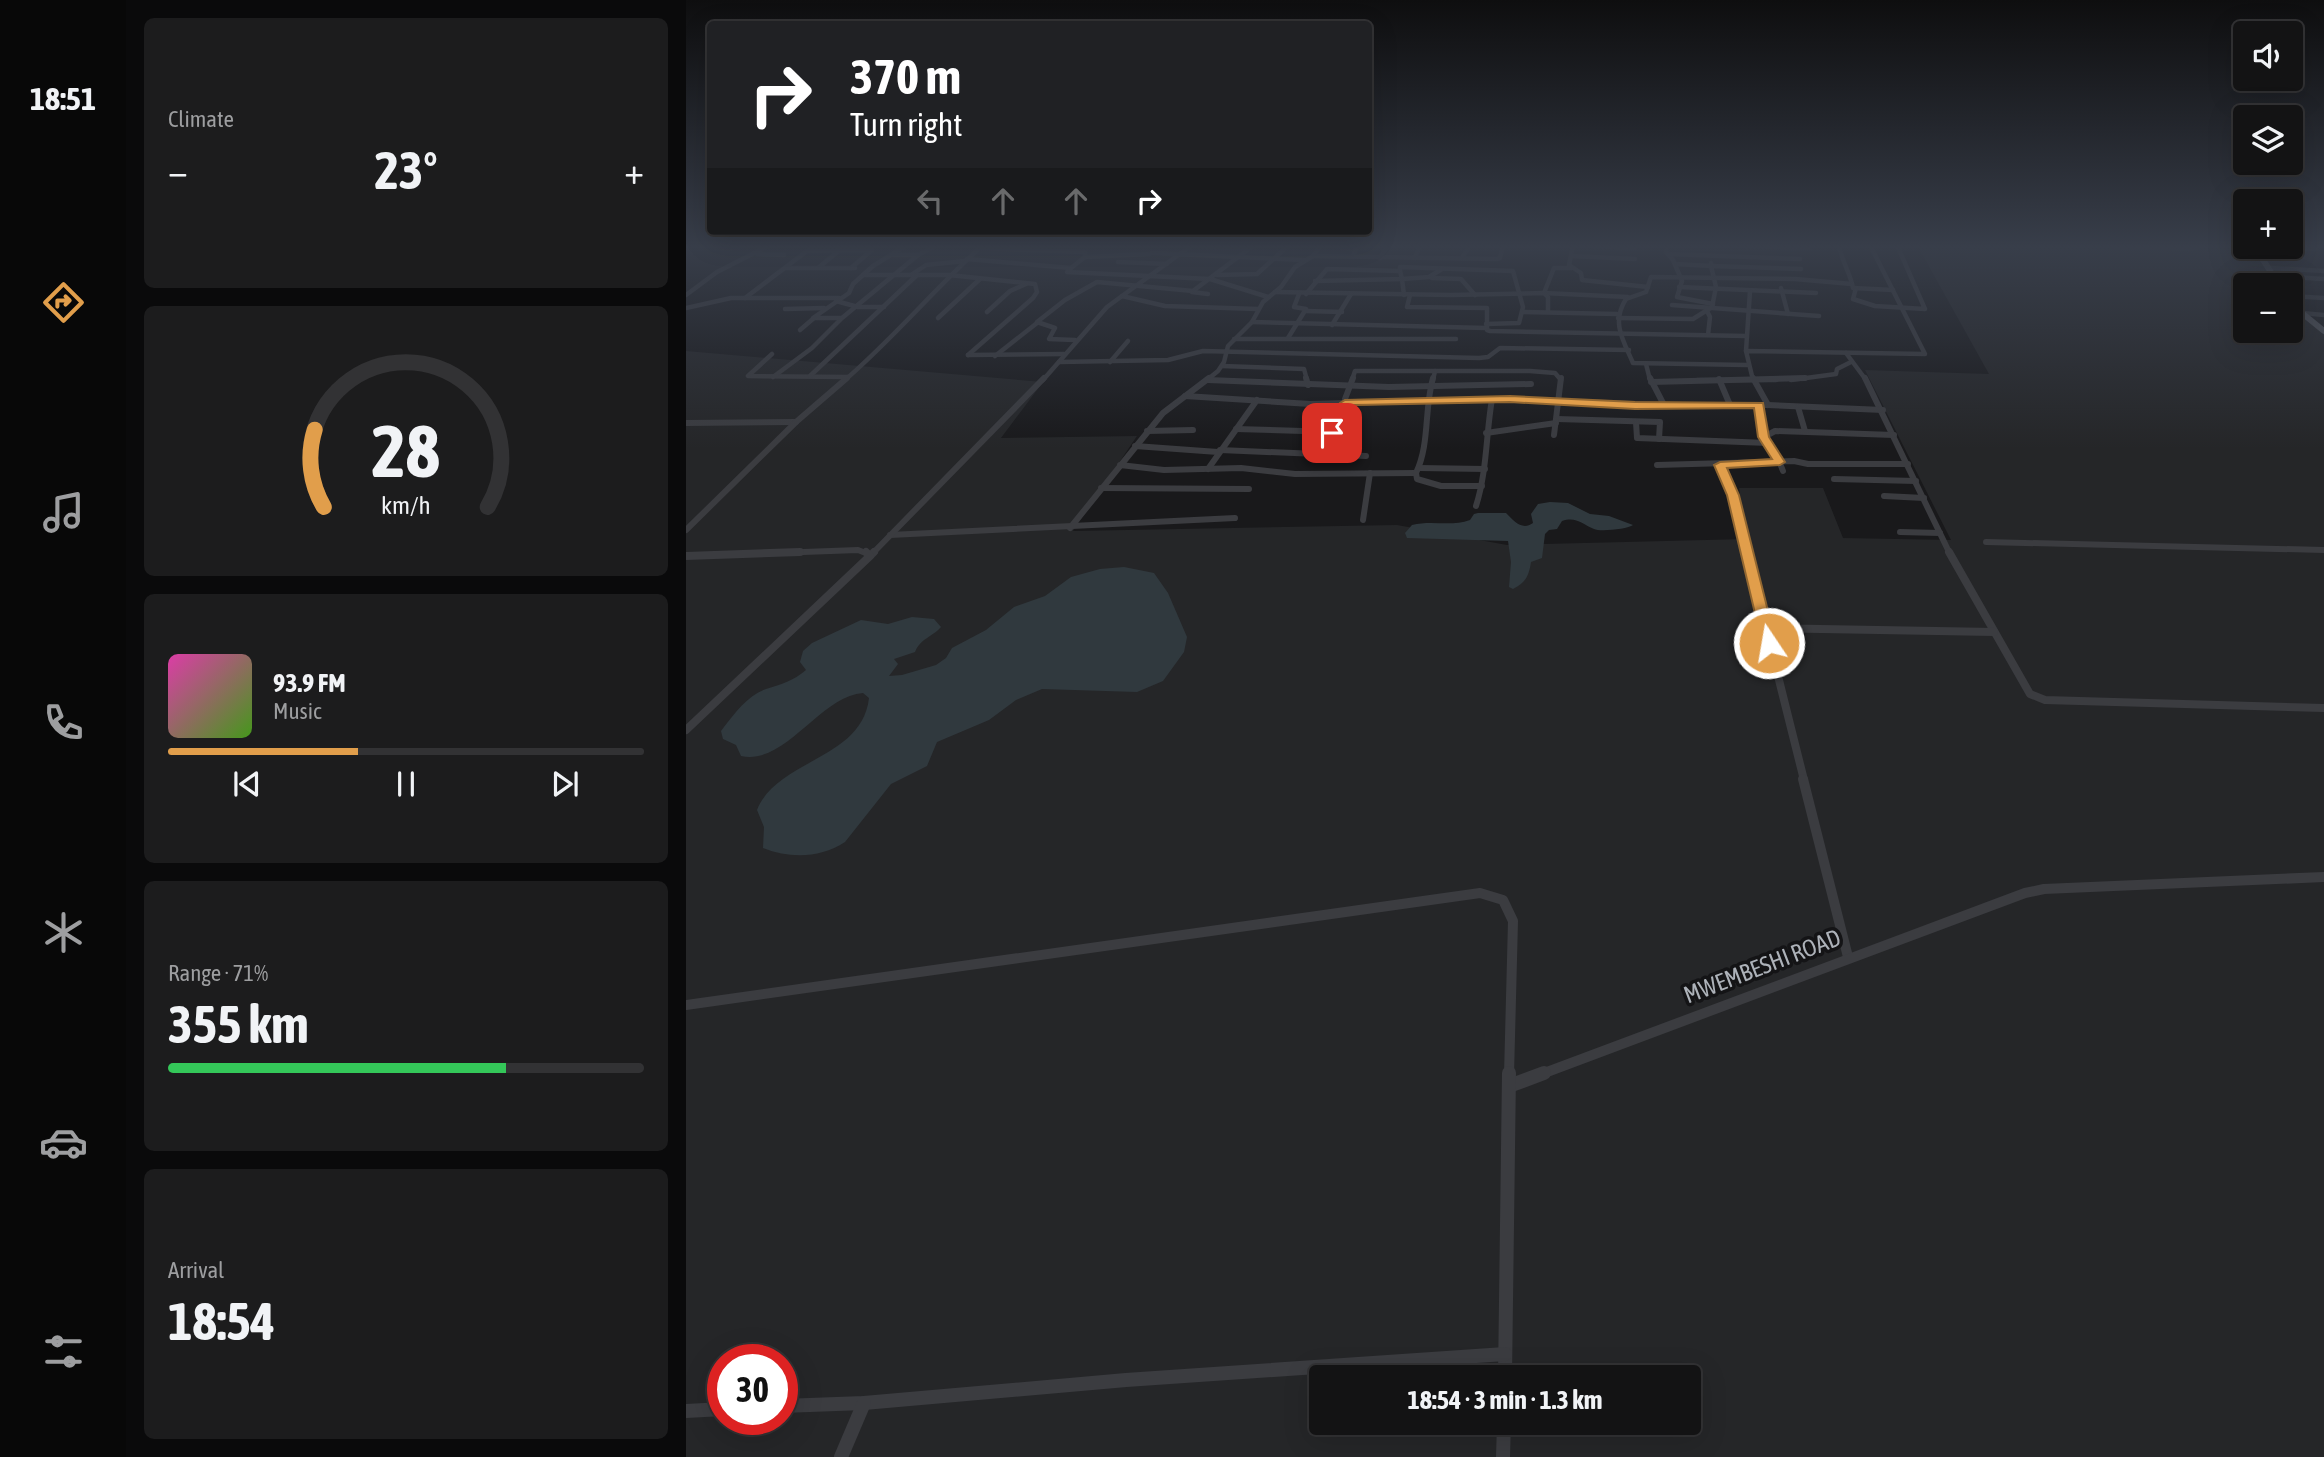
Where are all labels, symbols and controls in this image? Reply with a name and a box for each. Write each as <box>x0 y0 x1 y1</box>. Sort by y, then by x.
map controls <box>2233 21 2303 343</box>
button: sound <box>2233 21 2303 91</box>
text: 370 m <box>850 48 961 104</box>
icon: right <box>735 49 826 140</box>
text: 18:51 <box>30 80 96 117</box>
button: layers <box>2233 105 2303 175</box>
text: Climate <box>168 106 234 132</box>
text: Turn right <box>850 106 963 143</box>
text: 23° <box>374 140 438 200</box>
text: − <box>168 149 188 192</box>
text: + <box>624 149 644 192</box>
icon: left <box>911 182 949 220</box>
icon: ahead <box>984 182 1022 220</box>
icon: ahead <box>1057 182 1095 220</box>
icon: right <box>1130 182 1168 220</box>
button: + <box>2233 189 2303 259</box>
button: − <box>2233 273 2303 343</box>
icon: directions <box>39 278 88 327</box>
pin <box>1302 403 1362 463</box>
text: 28 <box>372 409 440 492</box>
icon: arrive <box>1313 414 1351 452</box>
icon: music <box>39 488 88 537</box>
text: km/h <box>381 490 431 518</box>
position arrow <box>1732 606 1806 680</box>
text: 93.9 FM <box>273 668 346 698</box>
icon: phone <box>39 698 88 747</box>
text: Music <box>273 698 321 724</box>
icon: previous <box>228 765 266 803</box>
icon: pause <box>387 765 425 803</box>
icon: next <box>546 765 584 803</box>
icon: climate <box>39 908 88 957</box>
street label: MWEMBESHI ROAD <box>1680 924 1844 1008</box>
text: Range · 71% <box>168 960 268 986</box>
text: 355 km <box>168 994 309 1054</box>
icon: car <box>39 1118 88 1167</box>
text: Arrival <box>168 1257 224 1283</box>
text: 18:54 <box>168 1291 275 1351</box>
icon: filters <box>39 1327 88 1376</box>
speed limit sign: 30 <box>707 1344 798 1435</box>
text: 18:54 · 3 min · 1.3 km <box>1408 1385 1602 1415</box>

